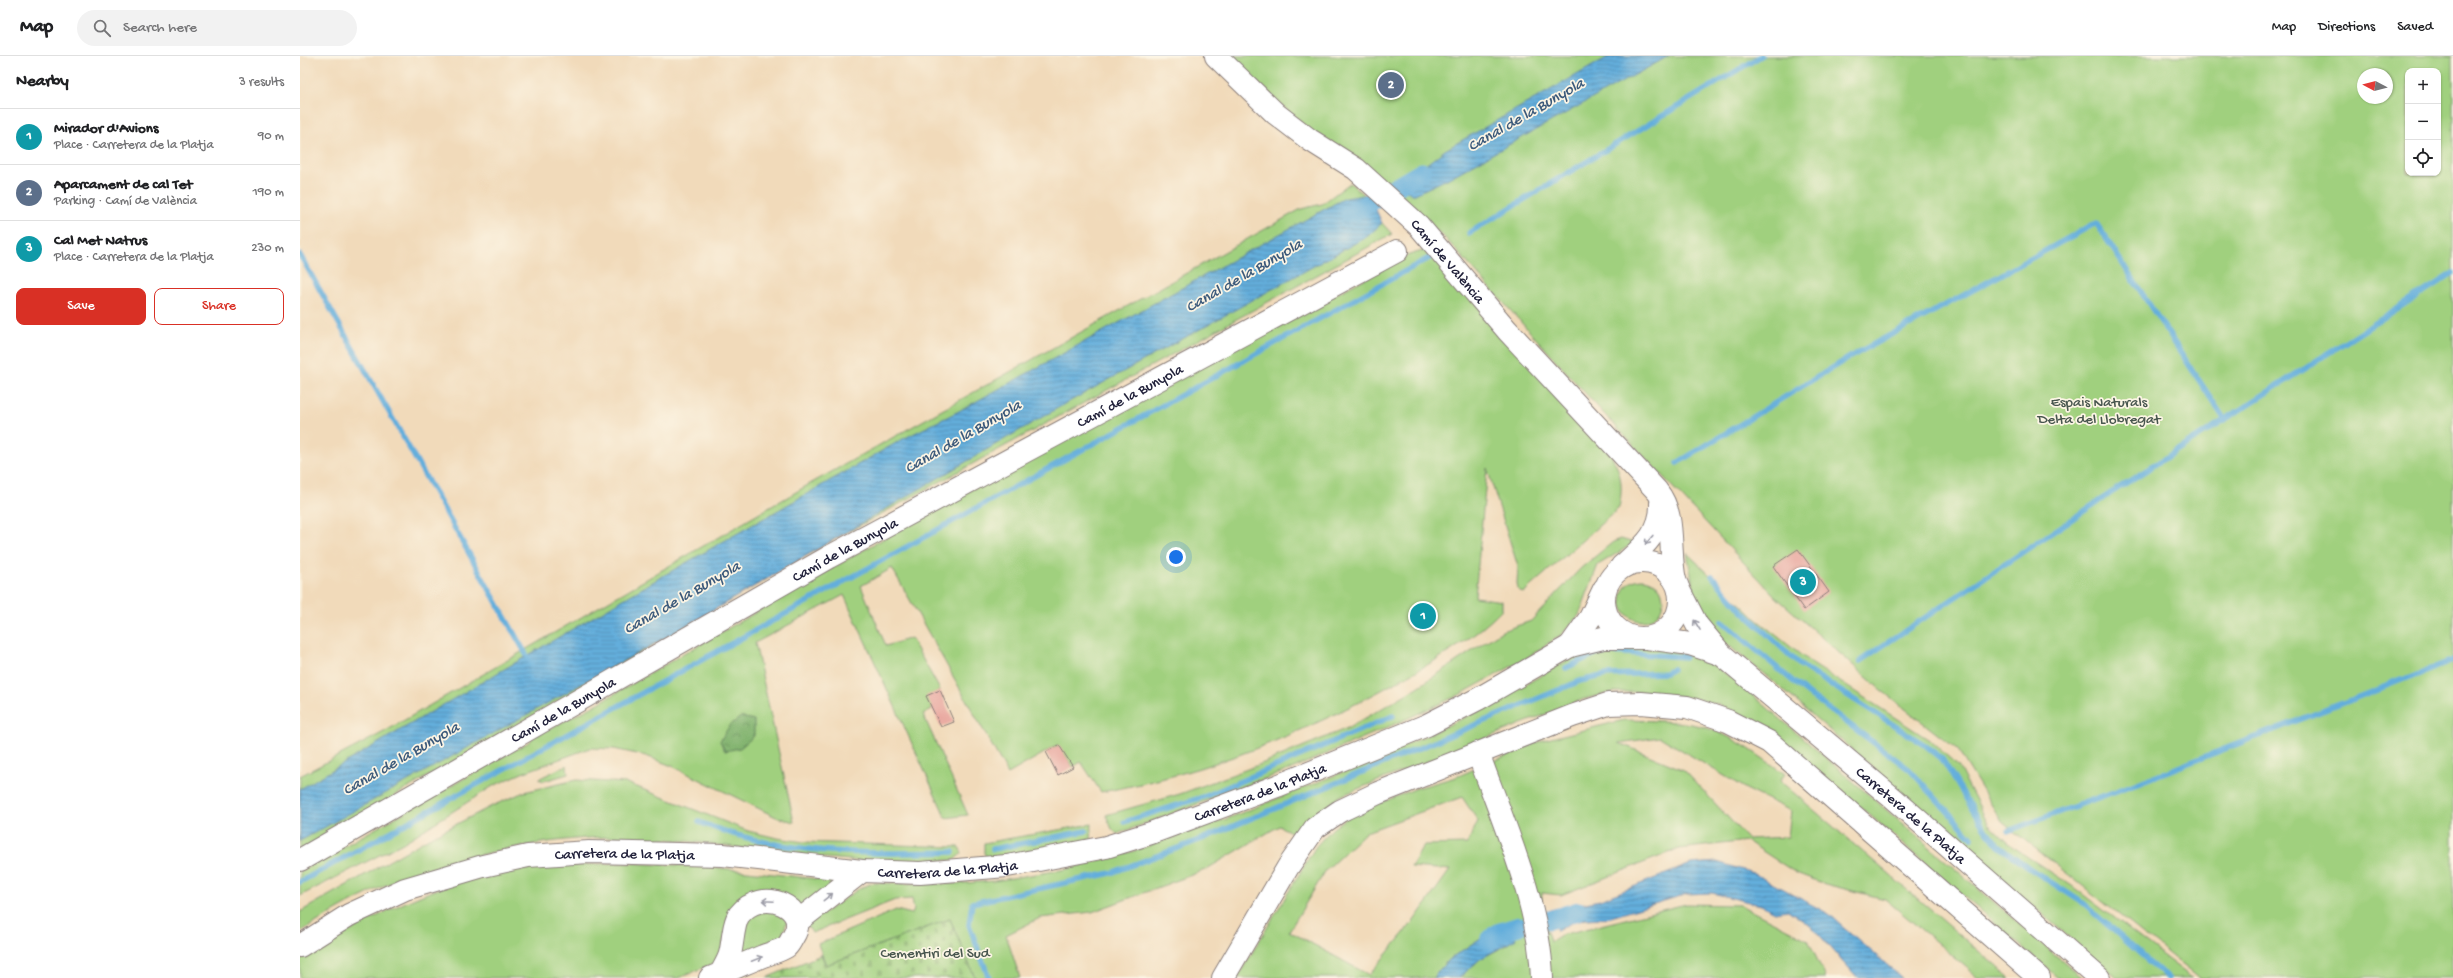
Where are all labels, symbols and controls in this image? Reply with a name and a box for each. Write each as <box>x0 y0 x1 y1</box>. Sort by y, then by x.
search box <box>77 10 357 46</box>
text: Map <box>20 16 53 39</box>
icon: search <box>91 17 113 39</box>
text: Search here <box>123 19 197 37</box>
text: Map <box>2272 19 2296 36</box>
text: Directions <box>2318 19 2375 36</box>
text: Saved <box>2397 19 2433 36</box>
north arrow <box>2357 68 2393 104</box>
map controls <box>2405 68 2441 176</box>
button: + <box>2405 68 2441 104</box>
pin: 2 <box>1378 70 1404 100</box>
text: Nearby <box>16 72 69 92</box>
text: 3 results <box>239 75 284 90</box>
water label: Canal de la Bunyola <box>1465 75 1589 157</box>
button: − <box>2405 104 2441 140</box>
text: Mirador d'Avions <box>54 120 158 138</box>
text: 1 <box>26 129 32 144</box>
text: 90 m <box>258 129 284 144</box>
text: Place · Carretera de la Platja <box>54 138 214 153</box>
button: locate <box>2405 140 2441 176</box>
text: Aparcament de cal Tet <box>54 176 193 194</box>
text: 2 <box>26 185 32 200</box>
text: 190 m <box>253 185 284 200</box>
text: Parking · Camí de València <box>54 194 197 209</box>
street label: Camí de València <box>1406 216 1488 309</box>
text: Cal Met Natrus <box>54 232 147 250</box>
water label: Canal de la Bunyola <box>1183 236 1307 318</box>
text: 3 <box>26 241 32 256</box>
text: 230 m <box>251 241 284 256</box>
text: Place · Carretera de la Platja <box>54 250 214 265</box>
button: Save <box>16 288 146 325</box>
button: Share <box>154 288 284 325</box>
street label: Camí de la Bunyola <box>1074 361 1187 433</box>
park label: Espais Naturals Delta del Llobregat <box>2037 394 2162 429</box>
water label: Canal de la Bunyola <box>902 397 1026 479</box>
street label: Camí de la Bunyola <box>789 514 902 587</box>
one-way arrow <box>1645 535 1654 545</box>
your location <box>1166 547 1186 567</box>
water label: Canal de la Bunyola <box>621 558 745 640</box>
pin: 3 <box>1790 567 1816 597</box>
pin: 1 <box>1410 601 1436 631</box>
one-way arrow <box>1693 619 1701 630</box>
street label: Camí de la Bunyola <box>508 674 620 748</box>
water label: Canal de la Bunyola <box>340 719 464 801</box>
street label: Carretera de la Platja <box>1192 760 1330 827</box>
street label: Carretera de la Platja <box>1851 764 1969 869</box>
street label: Carretera de la Platja <box>554 845 696 865</box>
street label: Carretera de la Platja <box>877 857 1020 884</box>
one-way arrow <box>823 893 833 902</box>
one-way arrow <box>761 898 774 905</box>
park label: Cementiri del Sud <box>880 945 991 963</box>
one-way arrow <box>751 954 763 962</box>

